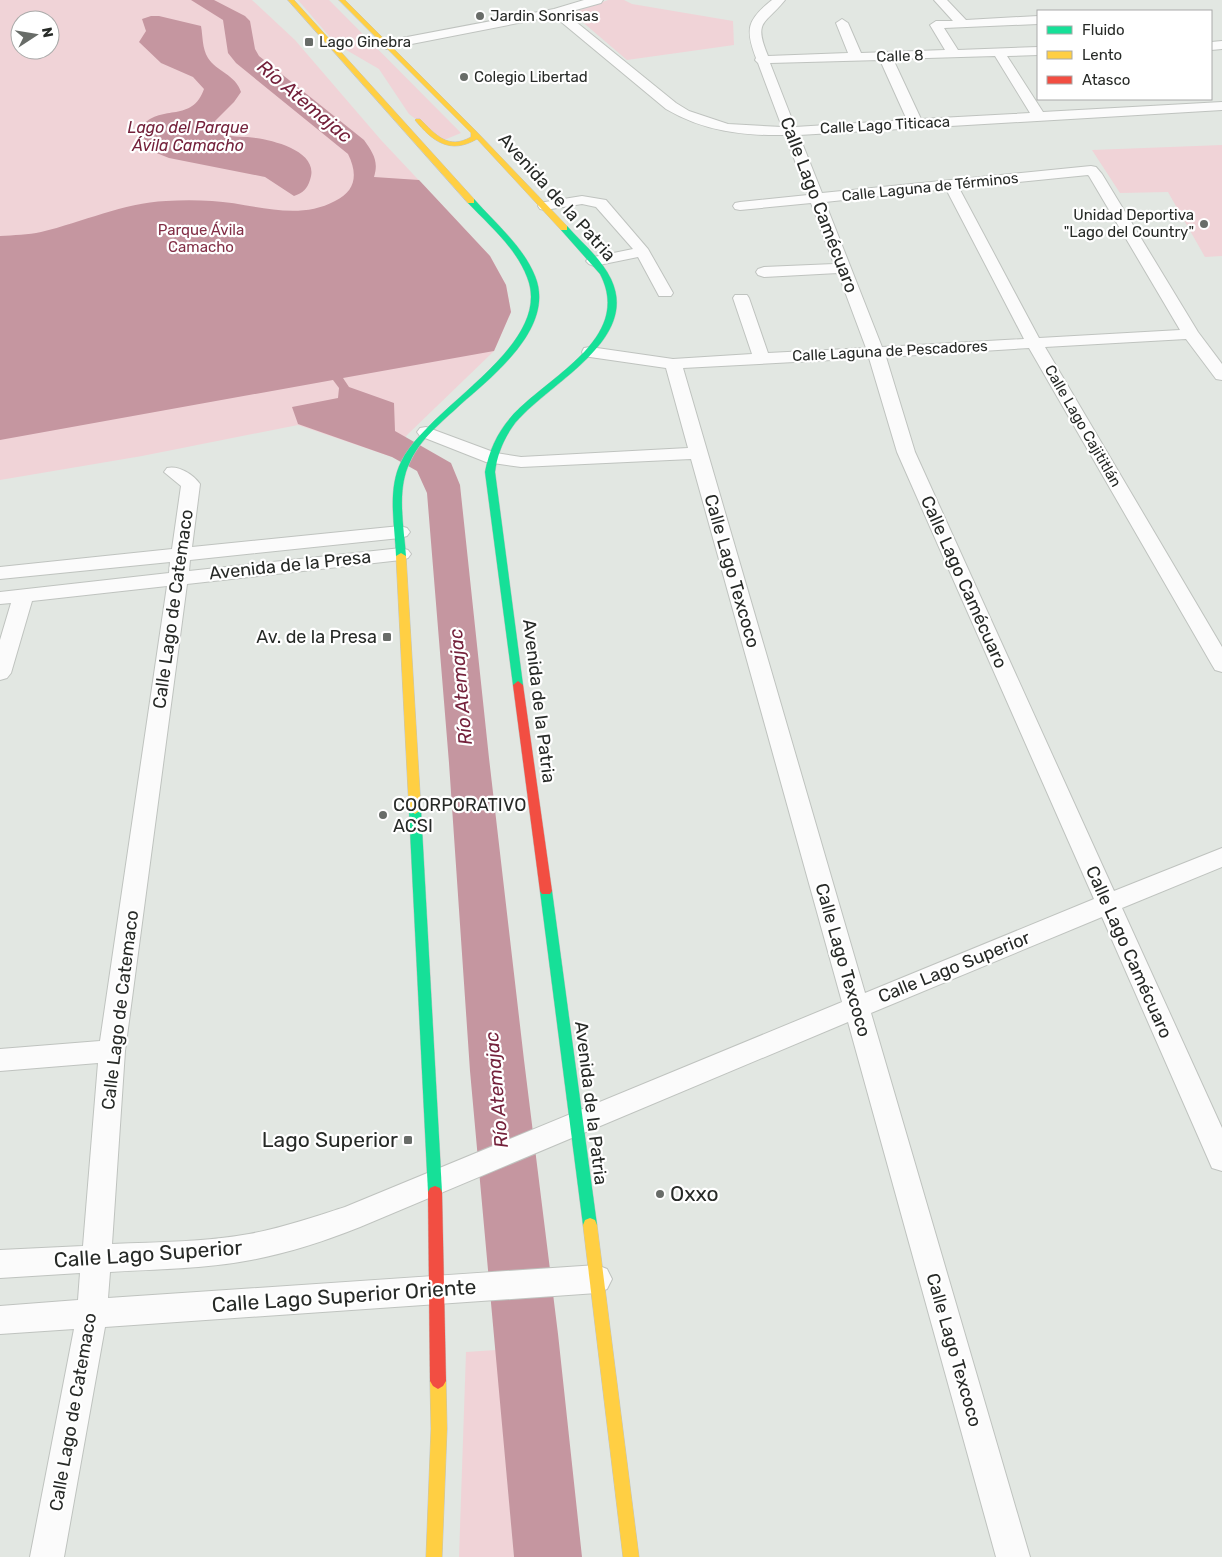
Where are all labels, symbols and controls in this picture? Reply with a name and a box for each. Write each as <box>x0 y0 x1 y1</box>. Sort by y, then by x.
place label: Jardin Sonrisas <box>490 7 599 25</box>
north arrow <box>10 10 60 60</box>
marker: Jardin Sonrisas <box>474 10 486 22</box>
legend <box>1037 10 1212 100</box>
text: Fluido <box>1082 21 1125 39</box>
text: N <box>38 26 57 39</box>
place label: Lago Ginebra <box>319 33 411 51</box>
marker: Lago Ginebra <box>303 36 315 48</box>
street label: Calle 8 <box>876 46 924 66</box>
text: Lento <box>1082 46 1122 64</box>
water label: Río Atemajac <box>253 55 357 148</box>
place label: Colegio Libertad <box>474 68 588 86</box>
marker: Colegio Libertad <box>458 71 470 83</box>
text: Atasco <box>1082 71 1130 89</box>
street label: Calle Lago Titicaca <box>820 113 950 137</box>
street label: Calle Lago Camécuaro <box>775 114 863 296</box>
water label: Lago del Parque Ávila Camacho <box>127 118 249 155</box>
street label: Avenida de la Patria <box>494 128 620 266</box>
street label: Calle Laguna de Términos <box>841 169 1020 205</box>
place label: Unidad Deportiva "Lago del Country" <box>1064 206 1194 241</box>
marker: Unidad Deportiva "Lago del Country" <box>1198 218 1210 230</box>
park label: Parque Ávila Camacho <box>158 221 244 256</box>
street label: Calle Laguna de Pescadores <box>792 337 989 365</box>
street label: Calle Lago Cajititlán <box>1041 362 1125 490</box>
street label: Calle Lago Texcoco <box>700 492 764 650</box>
street label: Calle Lago Camécuaro <box>916 492 1012 672</box>
street label: Calle Lago de Catemaco <box>148 508 198 710</box>
street label: Avenida de la Presa <box>208 546 372 584</box>
street label: Avenida de la Patria <box>518 618 560 784</box>
place label: Av. de la Presa <box>256 626 377 648</box>
water label: Río Atemajac <box>444 628 477 746</box>
marker: Av. de la Presa <box>381 631 393 643</box>
place label: COORPORATIVO ACSI <box>393 794 526 837</box>
marker: COORPORATIVO ACSI <box>377 809 389 821</box>
street label: Calle Lago Camécuaro <box>1081 862 1177 1042</box>
street label: Calle Lago Texcoco <box>811 881 875 1039</box>
street label: Calle Lago de Catemaco <box>97 909 143 1111</box>
street label: Calle Lago Superior <box>875 926 1033 1008</box>
street label: Avenida de la Patria <box>570 1020 612 1186</box>
water label: Río Atemajac <box>480 1031 513 1149</box>
place label: Lago Superior <box>262 1127 398 1152</box>
marker: Lago Superior <box>402 1134 414 1146</box>
place label: Oxxo <box>670 1181 719 1206</box>
marker: Oxxo <box>654 1188 666 1200</box>
street label: Calle Lago Superior <box>53 1234 243 1273</box>
street label: Calle Lago Texcoco <box>922 1271 986 1429</box>
street label: Calle Lago Superior Oriente <box>211 1274 477 1317</box>
street label: Calle Lago de Catemaco <box>45 1311 101 1513</box>

